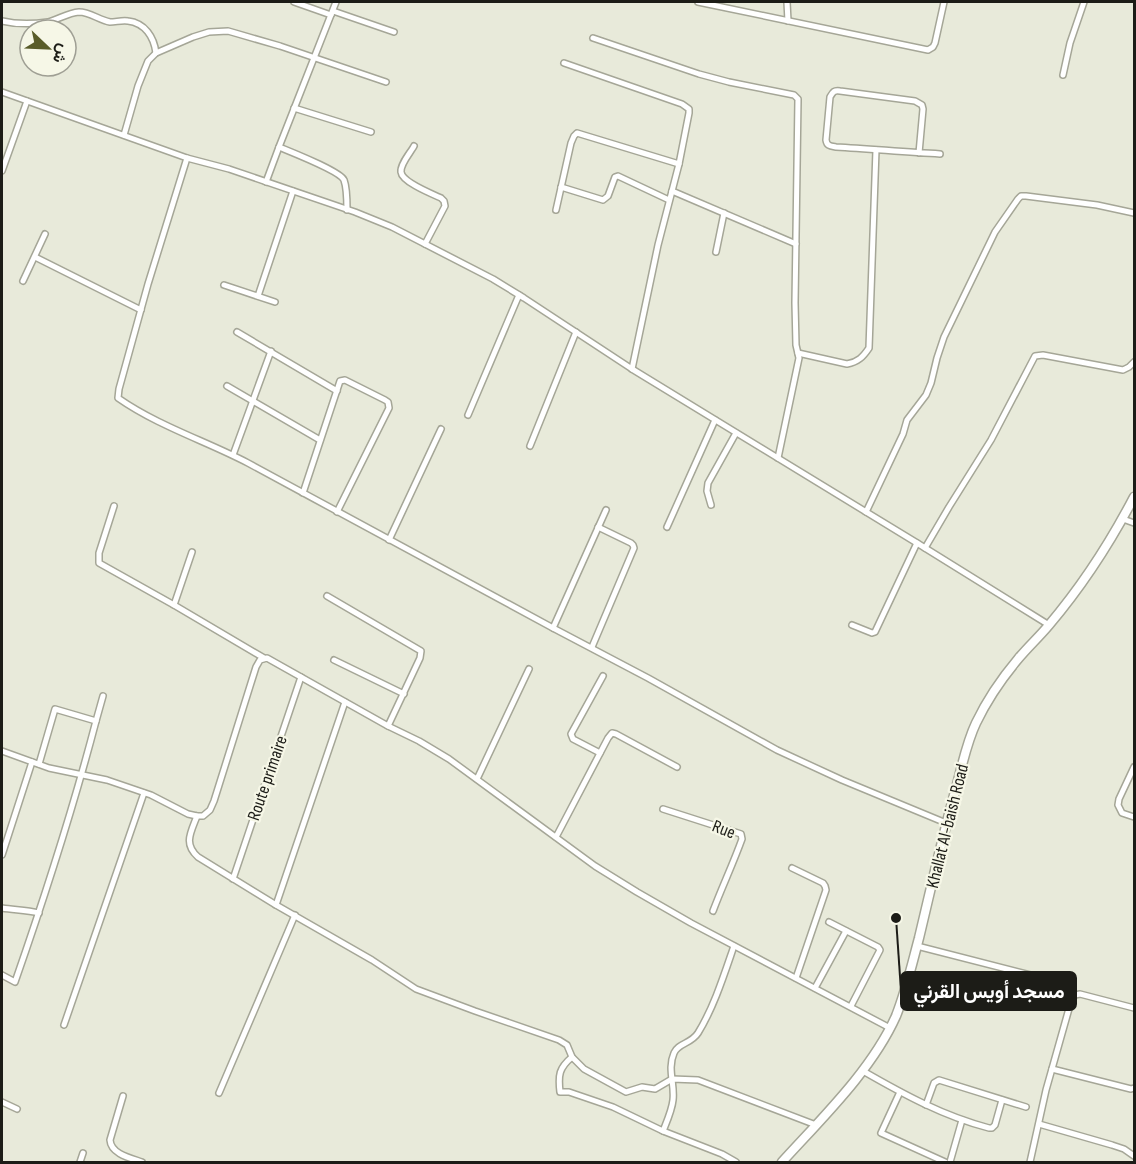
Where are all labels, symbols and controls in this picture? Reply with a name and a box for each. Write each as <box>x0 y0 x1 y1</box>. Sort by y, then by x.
north arrow <box>18 18 78 78</box>
text: ش <box>48 41 73 66</box>
street label: Route primaire <box>243 733 292 823</box>
street label: Khallat Al-baish Road <box>922 762 973 891</box>
street label: Rue <box>709 816 738 843</box>
callout: مسجد أويس القرني <box>901 972 1076 1010</box>
text: مسجد أويس القرني <box>913 980 1065 1008</box>

